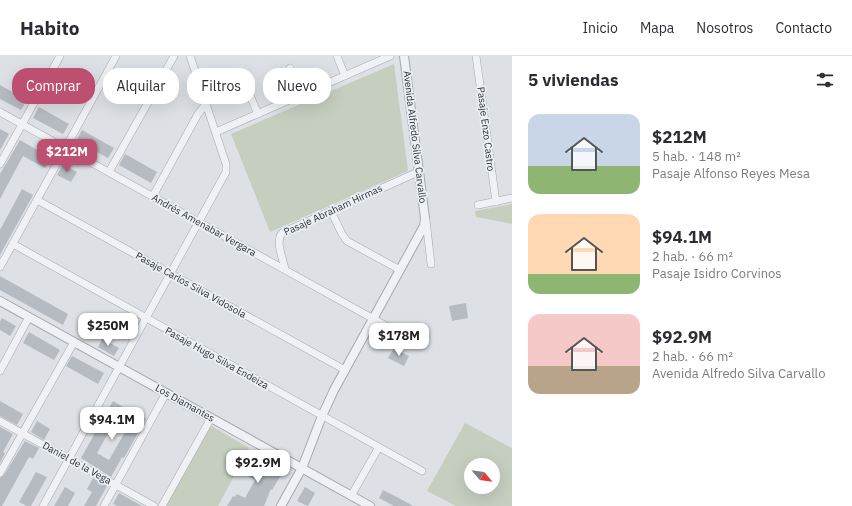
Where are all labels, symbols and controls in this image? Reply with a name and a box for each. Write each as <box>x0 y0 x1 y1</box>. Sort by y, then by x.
text: Habito <box>20 16 79 40</box>
text: Inicio <box>582 19 618 37</box>
text: Mapa <box>640 19 674 37</box>
text: Nosotros <box>696 19 753 37</box>
text: Contacto <box>775 19 832 37</box>
chip: Comprar <box>12 68 95 104</box>
chip: Alquilar <box>103 68 179 104</box>
chip: Filtros <box>187 68 255 104</box>
chip: Nuevo <box>263 68 331 104</box>
text: 5 viviendas <box>528 69 619 91</box>
icon: filters <box>814 69 836 91</box>
street label: Avenida Alfredo Silva Carvallo <box>400 70 430 204</box>
street label: Pasaje Enzo Castro <box>474 86 498 172</box>
text: $212M <box>652 126 707 148</box>
icon: home <box>560 130 608 178</box>
pin: $212M <box>39 139 95 173</box>
text: $212M <box>46 143 88 160</box>
text: 5 hab. · 148 m² <box>652 148 741 165</box>
text: Pasaje Alfonso Reyes Mesa <box>652 165 810 182</box>
street label: Pasaje Abraham Hirmas <box>282 181 384 239</box>
street label: Andrés Amenabar Vergara <box>150 191 259 259</box>
text: $94.1M <box>652 226 712 248</box>
icon: home <box>560 230 608 278</box>
text: 2 hab. · 66 m² <box>652 248 733 265</box>
street label: Pasaje Carlos Silva Vidosola <box>133 249 249 321</box>
text: Pasaje Isidro Corvinos <box>652 265 782 282</box>
pin: $250M <box>80 313 136 347</box>
text: $250M <box>87 317 129 334</box>
pin: $178M <box>371 323 427 357</box>
street label: Pasaje Hugo Silva Endeiza <box>163 324 272 392</box>
text: $92.9M <box>652 326 712 348</box>
text: $178M <box>378 327 420 344</box>
icon: home <box>560 330 608 378</box>
text: 2 hab. · 66 m² <box>652 348 733 365</box>
text: Avenida Alfredo Silva Carvallo <box>652 365 825 382</box>
street label: Los Diamantes <box>153 381 217 425</box>
pin: $94.1M <box>79 407 145 441</box>
text: $94.1M <box>89 411 135 428</box>
street label: Daniel de la Vega <box>40 439 114 488</box>
pin: $92.9M <box>225 450 291 484</box>
text: $92.9M <box>235 454 281 471</box>
north arrow <box>464 458 500 494</box>
map controls <box>464 458 500 494</box>

